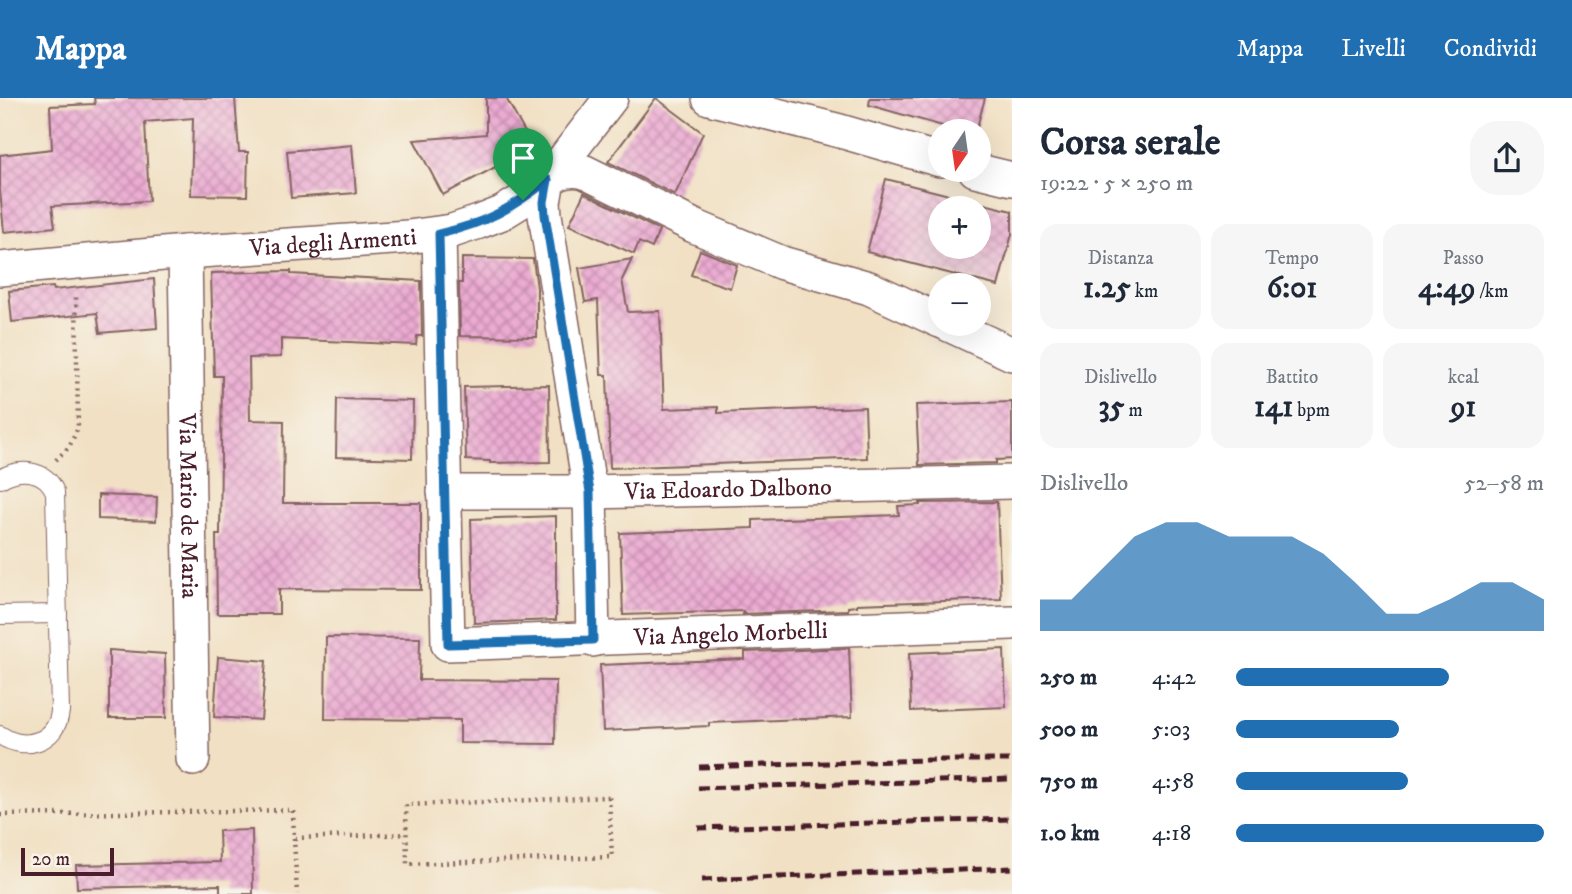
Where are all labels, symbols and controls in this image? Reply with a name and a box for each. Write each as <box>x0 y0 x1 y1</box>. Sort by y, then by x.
text: Mappa <box>35 29 126 70</box>
text: Mappa <box>1237 34 1303 64</box>
text: Livelli <box>1341 34 1406 64</box>
text: Condividi <box>1444 34 1537 64</box>
north arrow <box>928 119 990 182</box>
map controls <box>928 119 991 336</box>
text: Corsa serale <box>1040 119 1220 167</box>
button: share <box>1470 121 1544 195</box>
pin <box>493 128 553 200</box>
icon: arrive <box>504 139 542 177</box>
text: 19:22 · 5 × 250 m <box>1040 169 1193 198</box>
button: + <box>928 196 991 259</box>
street label: Via degli Armenti <box>248 222 418 264</box>
text: Distanza <box>1088 247 1154 270</box>
text: Tempo <box>1265 247 1319 270</box>
text: Passo <box>1443 247 1484 270</box>
text: 1.25 <box>1083 270 1131 307</box>
text: 6:01 <box>1267 270 1317 307</box>
text: 4:49 <box>1418 270 1476 307</box>
button: − <box>928 273 991 336</box>
text: km <box>1131 280 1158 303</box>
text: /km <box>1476 280 1508 303</box>
text: Dislivello <box>1084 366 1157 389</box>
text: Battito <box>1266 366 1318 389</box>
text: kcal <box>1448 366 1479 389</box>
text: 35 <box>1098 389 1125 426</box>
text: 141 <box>1254 389 1293 426</box>
text: 91 <box>1450 389 1476 426</box>
text: m <box>1125 399 1143 422</box>
text: bpm <box>1293 399 1330 422</box>
street label: Via Mario de Maria <box>172 412 204 600</box>
text: Dislivello <box>1040 469 1128 498</box>
text: 52–58 m <box>1464 469 1544 498</box>
street label: Via Edoardo Dalbono <box>623 472 832 507</box>
street label: Via Angelo Morbelli <box>632 616 828 653</box>
text: 250 m <box>1040 663 1097 692</box>
text: 4:42 <box>1152 663 1196 692</box>
text: 500 m <box>1040 715 1098 744</box>
text: 5:03 <box>1152 715 1190 744</box>
text: 750 m <box>1040 767 1098 796</box>
text: 4:58 <box>1152 767 1194 796</box>
text: 1.0 km <box>1040 819 1100 848</box>
text: 4:18 <box>1152 819 1191 848</box>
scale bar <box>21 845 114 877</box>
text: 20 m <box>32 848 70 871</box>

